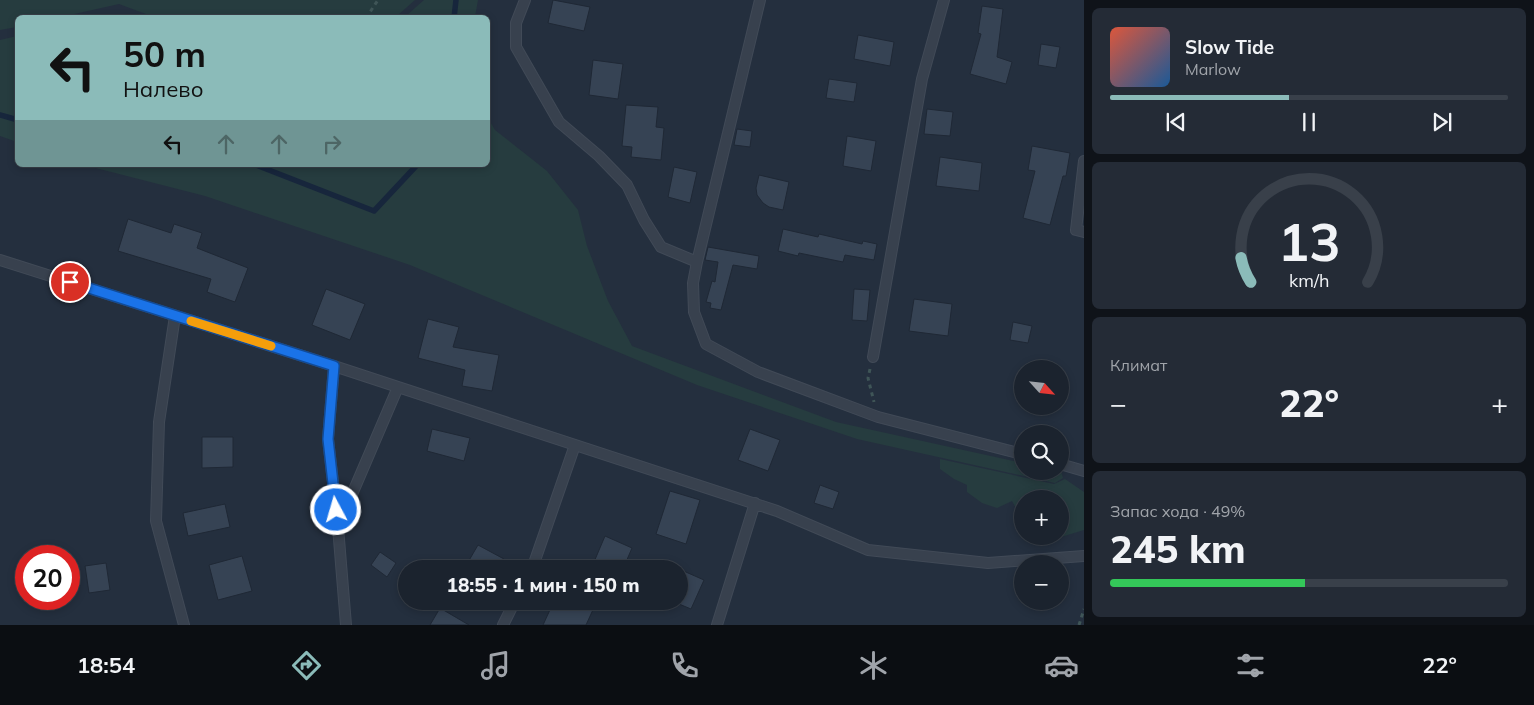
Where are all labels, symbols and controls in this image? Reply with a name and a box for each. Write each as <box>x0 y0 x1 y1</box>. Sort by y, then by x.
text: 50 m <box>123 32 206 76</box>
icon: left <box>40 35 105 100</box>
text: Slow Tide <box>1185 35 1274 59</box>
text: Marlow <box>1185 59 1241 79</box>
text: Налево <box>123 75 203 103</box>
icon: previous <box>1162 108 1190 136</box>
icon: pause <box>1295 108 1323 136</box>
icon: next <box>1428 108 1456 136</box>
icon: left <box>159 130 187 158</box>
icon: ahead <box>212 130 240 158</box>
icon: ahead <box>265 130 293 158</box>
icon: right <box>318 130 346 158</box>
text: 13 <box>1278 209 1340 274</box>
pin <box>49 261 91 303</box>
icon: arrive <box>56 268 84 296</box>
text: km/h <box>1289 269 1329 291</box>
text: Климат <box>1110 355 1167 375</box>
north arrow <box>1014 360 1069 415</box>
map controls <box>1014 360 1069 610</box>
text: 22° <box>1279 379 1339 427</box>
text: − <box>1110 386 1127 421</box>
text: + <box>1491 386 1508 421</box>
button: search <box>1014 425 1069 480</box>
position arrow <box>309 483 361 535</box>
button: + <box>1014 490 1069 545</box>
text: Запас хода · 49% <box>1110 501 1245 521</box>
text: 245 km <box>1110 525 1246 573</box>
speed limit sign: 20 <box>15 545 80 610</box>
button: − <box>1014 555 1069 610</box>
text: 18:55 · 1 мин · 150 m <box>446 573 640 597</box>
icon: directions <box>289 648 324 683</box>
icon: music <box>478 648 513 683</box>
icon: phone <box>667 648 702 683</box>
icon: climate <box>856 648 891 683</box>
icon: car <box>1044 648 1079 683</box>
icon: filters <box>1233 648 1268 683</box>
text: 18:54 <box>77 651 135 679</box>
text: 22° <box>1422 651 1457 679</box>

